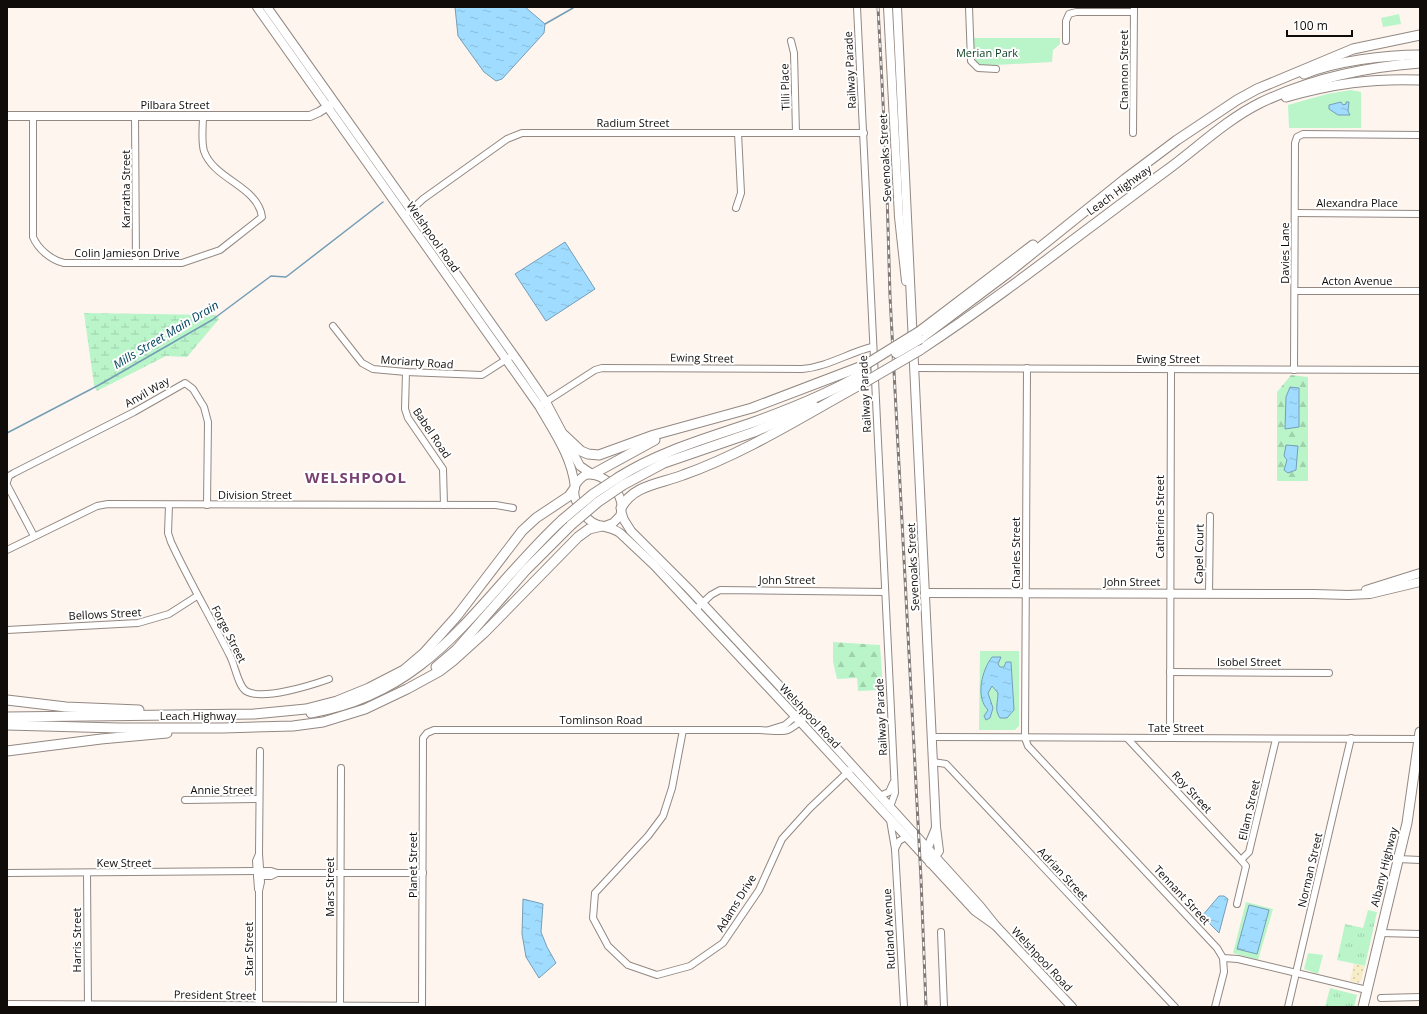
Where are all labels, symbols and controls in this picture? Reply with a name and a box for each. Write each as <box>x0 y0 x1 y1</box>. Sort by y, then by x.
scale bar <box>1287 12 1352 38</box>
text: 100 m <box>1293 17 1328 34</box>
street label: Channon Street <box>1116 30 1131 110</box>
street label: Railway Parade <box>840 31 859 109</box>
park label: Merian Park <box>956 45 1018 60</box>
street label: Tilli Place <box>776 63 793 111</box>
street label: Pilbara Street <box>140 97 210 112</box>
street label: Sevenoaks Street <box>875 114 894 202</box>
street label: Radium Street <box>597 115 670 130</box>
street label: Karratha Street <box>118 150 133 228</box>
street label: Leach Highway <box>1083 161 1155 218</box>
street label: Alexandra Place <box>1316 195 1398 210</box>
street label: Welshpool Road <box>403 198 463 275</box>
street label: Davies Lane <box>1277 222 1292 284</box>
street label: Colin Jamieson Drive <box>74 245 180 260</box>
street label: Acton Avenue <box>1322 273 1392 288</box>
water label: Mills Street Main Drain <box>110 296 222 373</box>
street label: Ewing Street <box>670 349 734 366</box>
street label: Moriarty Road <box>380 351 454 372</box>
street label: Ewing Street <box>1136 351 1200 366</box>
street label: Railway Parade <box>855 355 874 433</box>
street label: Anvil Way <box>122 372 172 410</box>
street label: Babel Road <box>410 404 455 461</box>
district label: WELSHPOOL <box>305 467 407 487</box>
street label: Catherine Street <box>1152 475 1167 559</box>
street label: Division Street <box>218 487 292 502</box>
street label: Charles Street <box>1008 517 1023 589</box>
street label: Sevenoaks Street <box>903 523 922 611</box>
street label: Capel Court <box>1190 524 1207 584</box>
street label: John Street <box>758 572 815 587</box>
street label: John Street <box>1103 574 1160 589</box>
street label: Forge Street <box>209 603 250 665</box>
street label: Bellows Street <box>68 604 142 623</box>
street label: Isobel Street <box>1217 654 1281 669</box>
street label: Railway Parade <box>871 678 890 756</box>
street label: Welshpool Road <box>777 680 844 751</box>
street label: Leach Highway <box>160 708 237 723</box>
street label: Tomlinson Road <box>560 712 642 727</box>
street label: Tate Street <box>1148 720 1204 735</box>
street label: Roy Street <box>1169 767 1216 816</box>
street label: Ellam Street <box>1234 778 1263 842</box>
street label: Annie Street <box>191 782 254 797</box>
street label: Albany Highway <box>1366 825 1401 908</box>
street label: Norman Street <box>1294 831 1325 909</box>
street label: Planet Street <box>405 832 420 898</box>
street label: Adrian Street <box>1035 844 1092 903</box>
street label: Kew Street <box>96 855 152 870</box>
street label: Mars Street <box>322 857 337 917</box>
street label: Tennant Street <box>1151 862 1214 928</box>
street label: Adams Drive <box>712 871 759 934</box>
street label: Rutland Avenue <box>879 888 898 970</box>
street label: Harris Street <box>69 908 84 972</box>
street label: Star Street <box>241 922 256 976</box>
street label: Welshpool Road <box>1009 923 1076 994</box>
street label: President Street <box>174 986 256 1003</box>

